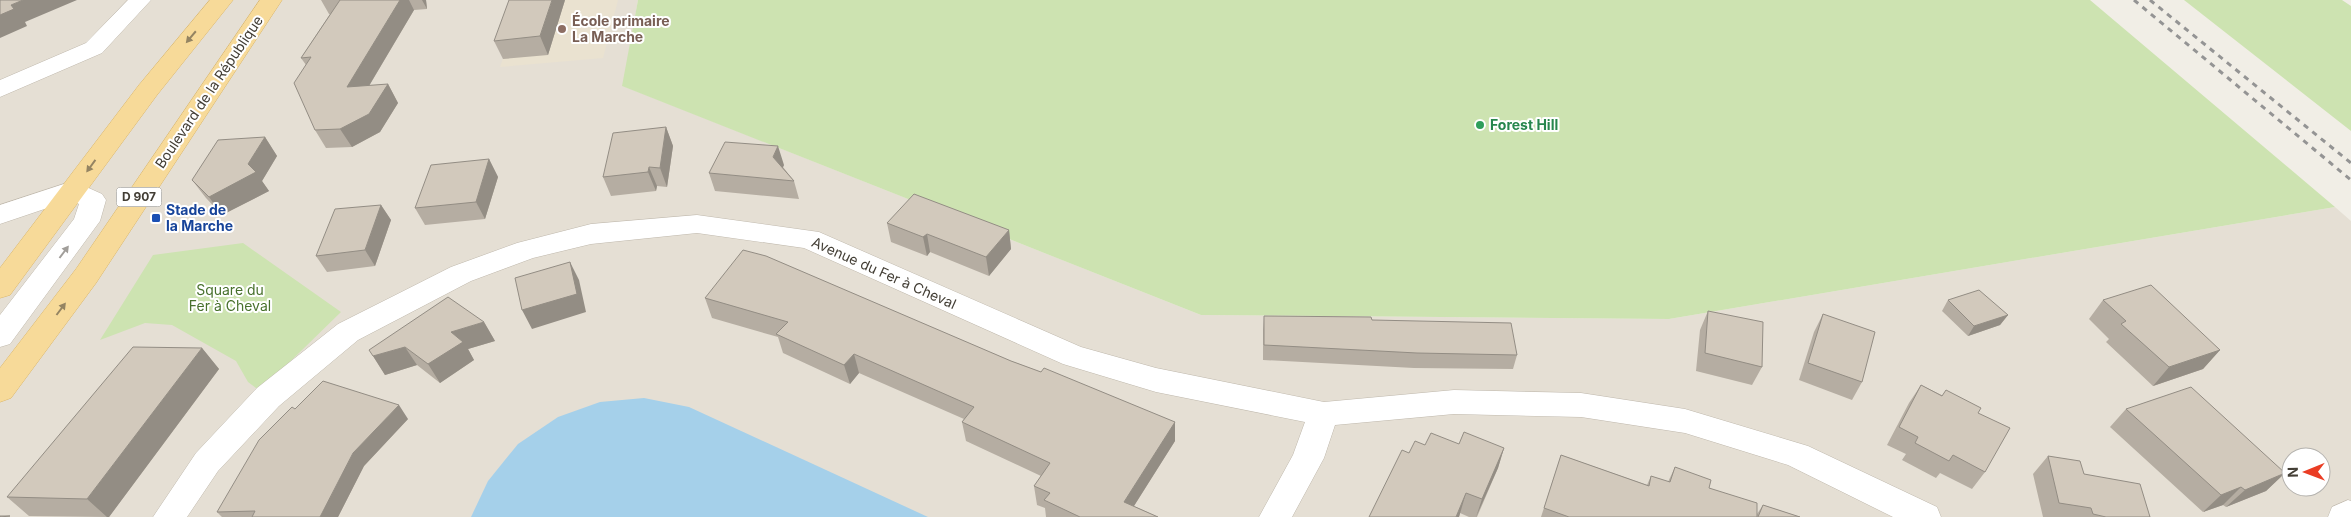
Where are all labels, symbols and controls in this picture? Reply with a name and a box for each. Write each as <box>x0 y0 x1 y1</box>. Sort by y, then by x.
place label: École primaire La Marche <box>572 11 670 45</box>
street label: Boulevard de la République <box>151 12 266 171</box>
marker: École primaire La Marche <box>556 23 568 35</box>
one-way arrow <box>185 31 197 43</box>
place label: Forest Hill <box>1490 116 1558 133</box>
marker: Forest Hill <box>1474 119 1486 131</box>
one-way arrow <box>86 159 96 173</box>
road number: D 907 <box>116 188 162 206</box>
place label: Stade de la Marche <box>166 201 233 234</box>
marker: Stade de la Marche <box>150 212 162 224</box>
street label: Avenue du Fer à Cheval <box>809 233 959 312</box>
one-way arrow <box>59 245 69 259</box>
park label: Square du Fer à Cheval <box>189 281 271 314</box>
one-way arrow <box>56 303 67 316</box>
north arrow <box>2281 447 2331 497</box>
text: N <box>2284 467 2301 478</box>

